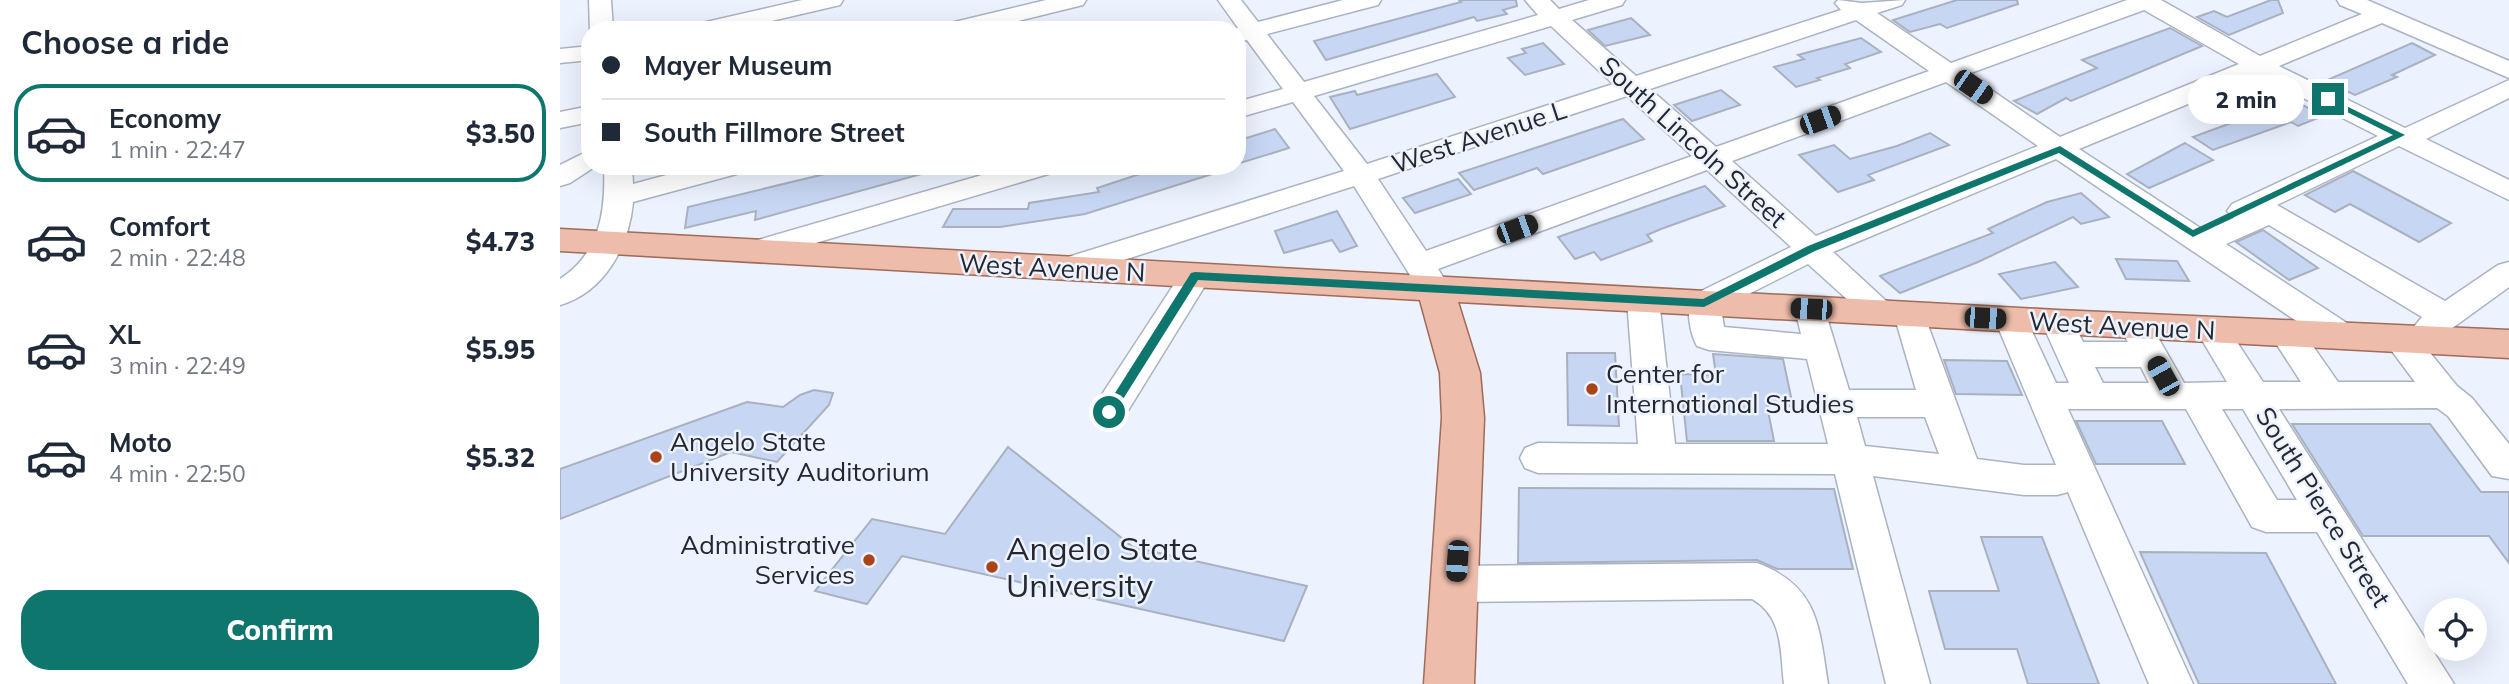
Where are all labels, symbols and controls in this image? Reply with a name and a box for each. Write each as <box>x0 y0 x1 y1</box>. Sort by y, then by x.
text: Choose a ride <box>21 22 229 62</box>
text: Mayer Museum <box>644 49 832 82</box>
street label: South Lincoln Street <box>1593 49 1794 234</box>
car <box>1950 66 1997 108</box>
callout: 2 min <box>2188 74 2304 124</box>
route end <box>2312 83 2344 115</box>
text: 2 min <box>2215 85 2277 114</box>
street label: West Avenue L <box>1387 93 1570 180</box>
icon: car <box>25 102 88 165</box>
text: Economy <box>109 102 221 135</box>
car <box>1797 103 1844 137</box>
text: South Fillmore Street <box>644 116 905 149</box>
text: $3.50 <box>466 117 535 150</box>
text: 1 min · 22:47 <box>109 135 246 164</box>
icon: car <box>25 210 88 273</box>
text: Comfort <box>109 210 210 243</box>
car <box>1494 212 1541 246</box>
text: $4.73 <box>466 225 535 258</box>
text: 2 min · 22:48 <box>109 243 246 272</box>
street label: West Avenue N <box>958 246 1146 289</box>
car <box>1790 297 1833 321</box>
street label: West Avenue N <box>2028 304 2216 347</box>
car <box>1964 306 2007 330</box>
icon: car <box>25 318 88 381</box>
text: XL <box>109 318 141 351</box>
text: $5.95 <box>466 333 535 366</box>
text: 3 min · 22:49 <box>109 351 246 380</box>
car <box>2144 353 2183 399</box>
place label: Center for International Studies <box>1606 357 1854 420</box>
marker: Center for International Studies <box>1584 381 1600 397</box>
route start <box>1093 396 1125 428</box>
street label: South Pierce Street <box>2249 401 2398 613</box>
place label: Angelo State University Auditorium <box>670 425 930 488</box>
icon: car <box>25 426 88 489</box>
text: Moto <box>109 426 172 459</box>
text: $5.32 <box>466 441 535 474</box>
marker: Angelo State University Auditorium <box>648 449 664 465</box>
text: 4 min · 22:50 <box>109 459 246 488</box>
place label: Administrative Services <box>680 528 855 591</box>
place label: Angelo State University <box>1006 528 1198 605</box>
car <box>1446 539 1469 583</box>
marker: Administrative Services <box>861 552 877 568</box>
marker: Angelo State University <box>984 559 1000 575</box>
button: Confirm <box>21 590 539 670</box>
map controls <box>2424 598 2487 661</box>
button: locate <box>2424 598 2487 661</box>

